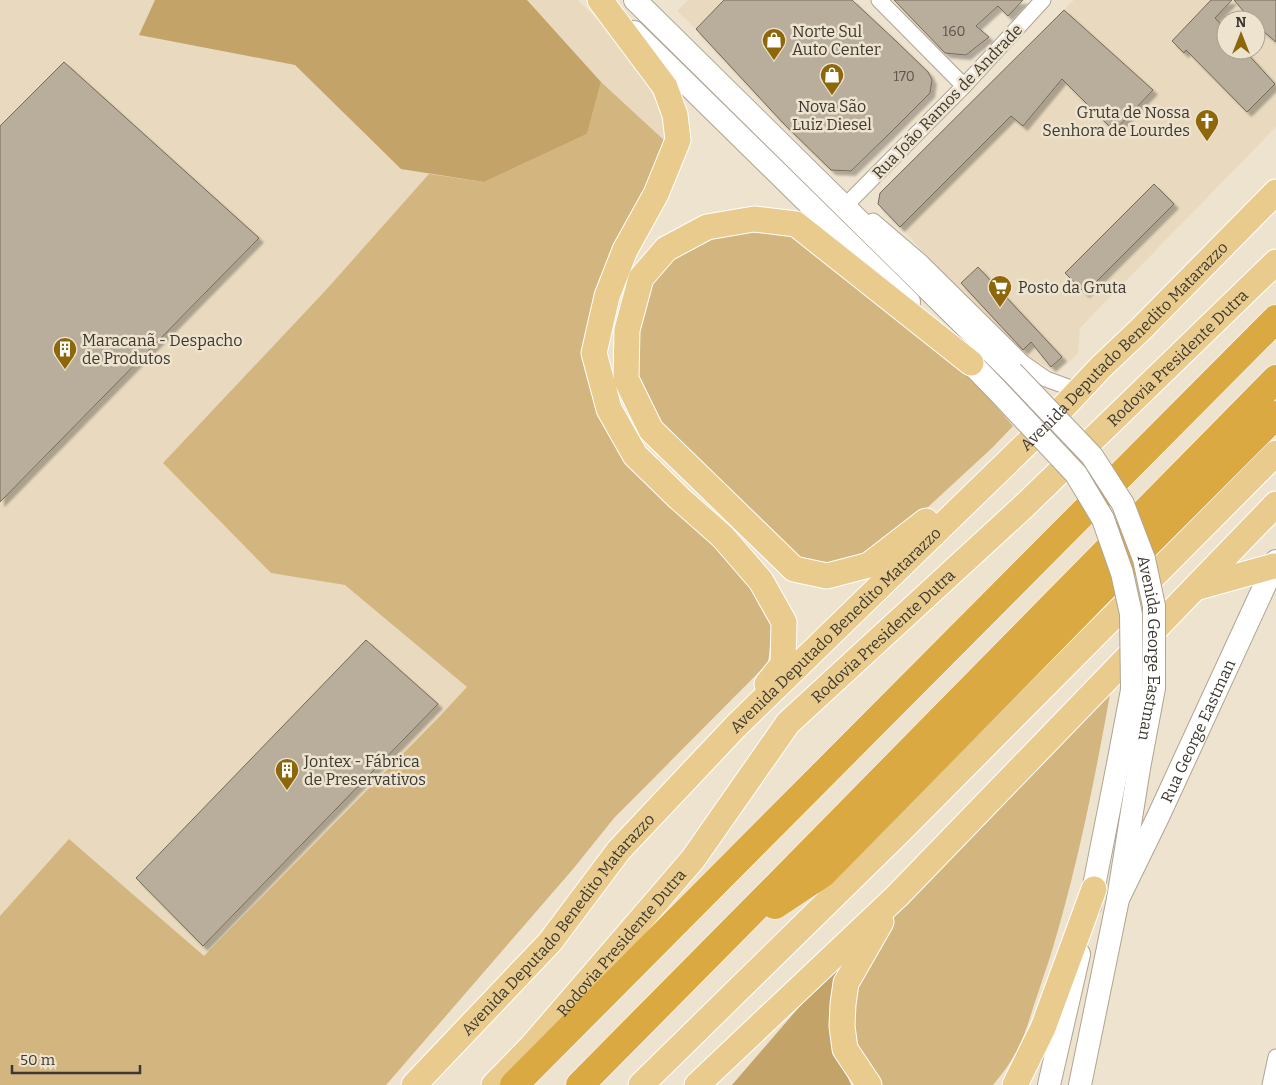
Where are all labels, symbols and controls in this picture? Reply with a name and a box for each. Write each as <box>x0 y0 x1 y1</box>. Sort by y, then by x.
north arrow <box>1216 10 1266 60</box>
text: N <box>1236 14 1247 31</box>
street label: Rua João Ramos de Andrade <box>868 20 1026 183</box>
place label: Norte Sul Auto Center <box>792 22 881 59</box>
house number: 160 <box>943 23 965 40</box>
shop icon: Norte Sul Auto Center <box>761 27 787 61</box>
shop icon: Nova São Luiz Diesel <box>819 62 845 96</box>
house number: 170 <box>893 68 915 85</box>
place label: Nova São Luiz Diesel <box>792 97 872 134</box>
place label: Gruta de Nossa Senhora de Lourdes <box>1042 103 1190 140</box>
church icon: Gruta de Nossa Senhora de Lourdes <box>1194 108 1220 142</box>
street label: Avenida Deputado Benedito Matarazzo <box>1016 238 1232 455</box>
supermarket icon: Posto da Gruta <box>987 274 1013 308</box>
place label: Posto da Gruta <box>1018 278 1127 297</box>
street label: Rodovia Presidente Dutra <box>1103 286 1252 430</box>
place label: Maracanã - Despacho de Produtos <box>82 331 243 368</box>
building icon: Maracanã - Despacho de Produtos <box>52 336 78 370</box>
street label: Avenida Deputado Benedito Matarazzo <box>726 523 945 737</box>
street label: Avenida George Eastman <box>1133 554 1163 742</box>
street label: Rodovia Presidente Dutra <box>807 565 959 707</box>
street label: Rua George Eastman <box>1157 657 1239 806</box>
place label: Jontex - Fábrica de Preservativos <box>303 752 426 789</box>
building icon: Jontex - Fábrica de Preservativos <box>274 757 300 791</box>
street label: Avenida Deputado Benedito Matarazzo <box>458 810 659 1039</box>
street label: Rodovia Presidente Dutra <box>553 865 690 1020</box>
scale bar <box>12 1042 140 1074</box>
text: 50 m <box>20 1051 56 1069</box>

